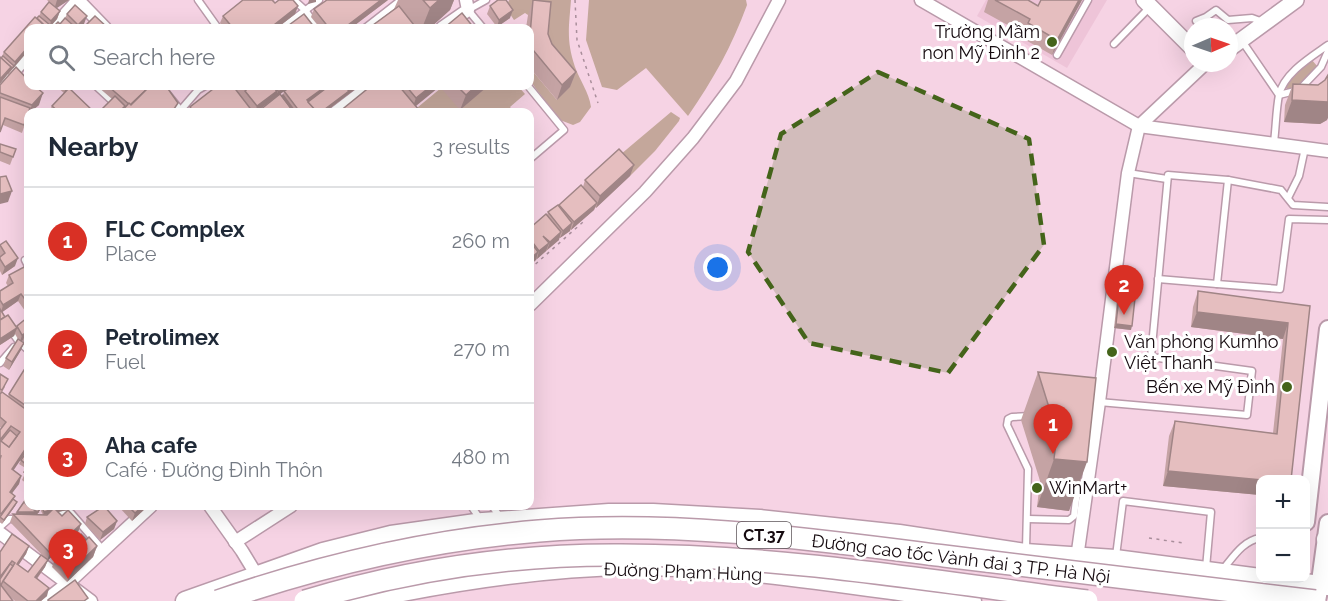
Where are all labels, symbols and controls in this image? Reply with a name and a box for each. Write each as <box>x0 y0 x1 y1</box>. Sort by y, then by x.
north arrow <box>1184 18 1238 72</box>
place label: Trường Mầm non Mỹ Đình 2 <box>922 21 1040 63</box>
search box <box>24 24 534 90</box>
marker: Trường Mầm non Mỹ Đình 2 <box>1045 35 1059 49</box>
icon: search <box>45 41 78 74</box>
text: Search here <box>93 44 215 70</box>
text: Nearby <box>48 132 138 162</box>
text: 3 results <box>432 135 510 159</box>
text: FLC Complex <box>105 216 245 242</box>
text: 1 <box>63 229 72 253</box>
text: 260 m <box>452 229 510 253</box>
text: Place <box>105 242 156 266</box>
your location <box>703 253 732 282</box>
pin: 2 <box>1104 266 1144 315</box>
text: Petrolimex <box>105 324 219 350</box>
place label: Văn phòng Kumho Việt Thanh <box>1124 331 1279 373</box>
text: 2 <box>62 337 73 361</box>
text: 270 m <box>453 337 510 361</box>
marker: Văn phòng Kumho Việt Thanh <box>1105 345 1119 359</box>
text: Fuel <box>105 350 145 374</box>
place label: Bến xe Mỹ Đình <box>1146 376 1275 397</box>
marker: Bến xe Mỹ Đình <box>1280 380 1294 394</box>
pin: 1 <box>1034 404 1072 454</box>
text: Aha cafe <box>105 432 197 458</box>
text: 3 <box>62 445 73 469</box>
text: 480 m <box>452 445 510 469</box>
text: Café · Đường Đình Thôn <box>105 458 323 482</box>
map controls <box>1256 475 1310 583</box>
button: + <box>1256 475 1310 529</box>
place label: WinMart+ <box>1049 477 1128 498</box>
marker: WinMart+ <box>1030 481 1044 495</box>
road number: CT.37 <box>737 522 791 548</box>
button: − <box>1256 529 1310 583</box>
pin: 3 <box>48 530 88 579</box>
street label: Đường cao tốc Vành đai 3 TP. Hà Nội <box>811 530 1112 587</box>
street label: Đường Phạm Hùng <box>603 558 763 585</box>

